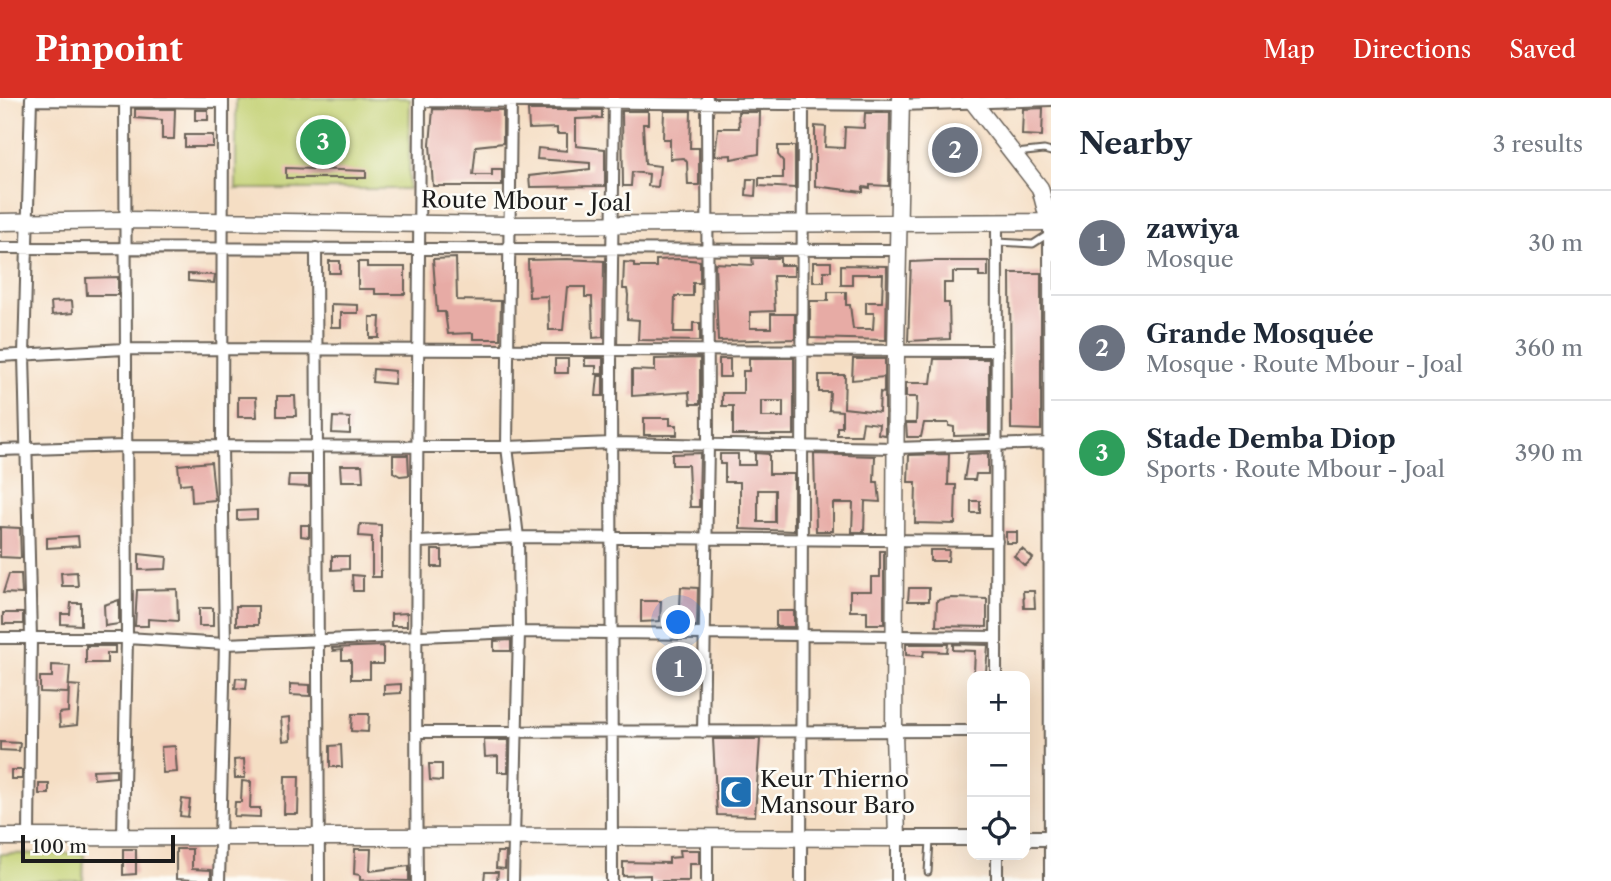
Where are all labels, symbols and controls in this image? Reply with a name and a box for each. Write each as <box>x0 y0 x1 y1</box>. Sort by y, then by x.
text: Pinpoint <box>35 29 183 70</box>
text: Map <box>1263 35 1315 64</box>
text: Directions <box>1353 35 1471 64</box>
text: Saved <box>1509 35 1576 64</box>
pin: 3 <box>300 116 346 168</box>
pin: 2 <box>932 124 978 176</box>
text: Nearby <box>1079 125 1192 162</box>
text: 3 results <box>1493 130 1583 158</box>
street label: Route Mbour - Joal <box>421 185 632 217</box>
text: zawiya <box>1146 213 1239 245</box>
text: 1 <box>1097 229 1107 257</box>
text: 30 m <box>1528 229 1583 257</box>
text: Mosque <box>1146 245 1234 273</box>
text: Grande Mosquée <box>1146 318 1374 350</box>
text: 2 <box>1095 334 1109 362</box>
text: 360 m <box>1515 334 1583 362</box>
text: Mosque · Route Mbour - Joal <box>1146 350 1463 378</box>
text: Stade Demba Diop <box>1146 423 1396 455</box>
text: 3 <box>1096 439 1109 467</box>
text: 390 m <box>1515 439 1583 467</box>
text: Sports · Route Mbour - Joal <box>1146 455 1445 483</box>
your location <box>661 605 695 639</box>
pin: 1 <box>656 643 702 695</box>
map controls <box>967 671 1030 860</box>
button: + <box>967 671 1030 734</box>
button: − <box>967 734 1030 797</box>
place label: Keur Thierno Mansour Baro <box>760 765 915 819</box>
mosque icon: Keur Thierno Mansour Baro <box>717 773 755 811</box>
button: locate <box>967 797 1030 860</box>
scale bar <box>21 832 175 864</box>
text: 100 m <box>32 835 87 858</box>

